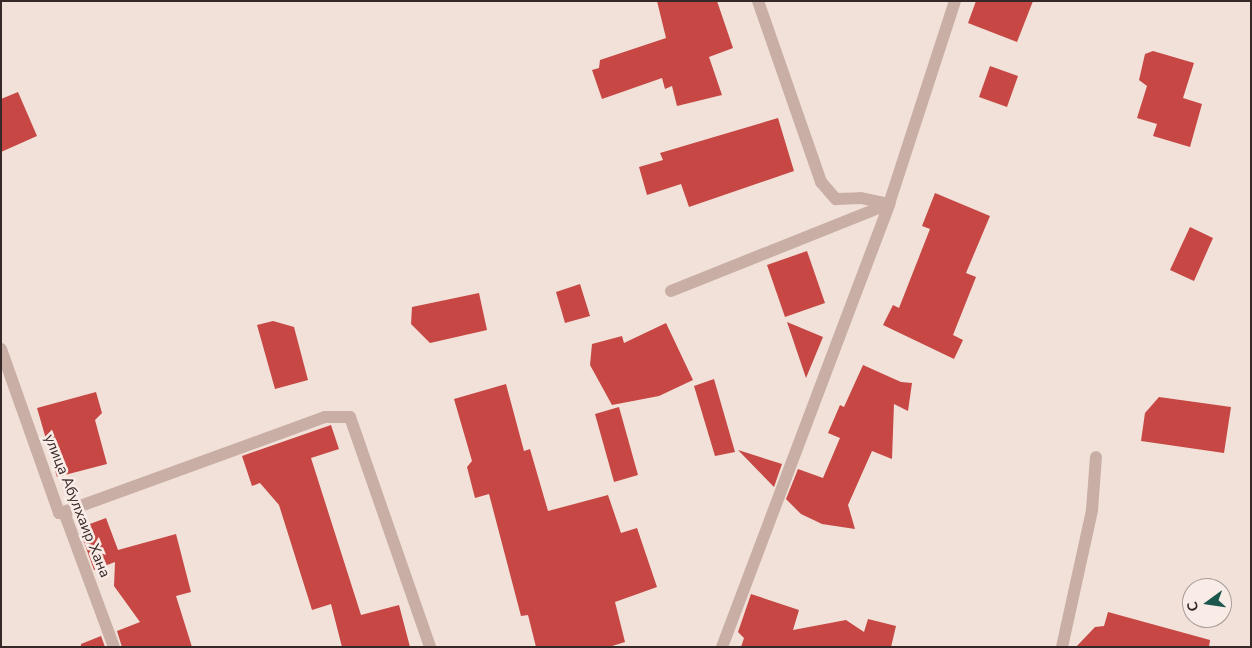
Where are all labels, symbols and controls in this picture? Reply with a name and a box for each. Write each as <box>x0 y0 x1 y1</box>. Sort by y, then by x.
street label: улица Абулхаир Хана <box>40 432 114 580</box>
north arrow <box>1182 578 1232 628</box>
text: С <box>1183 600 1203 613</box>

